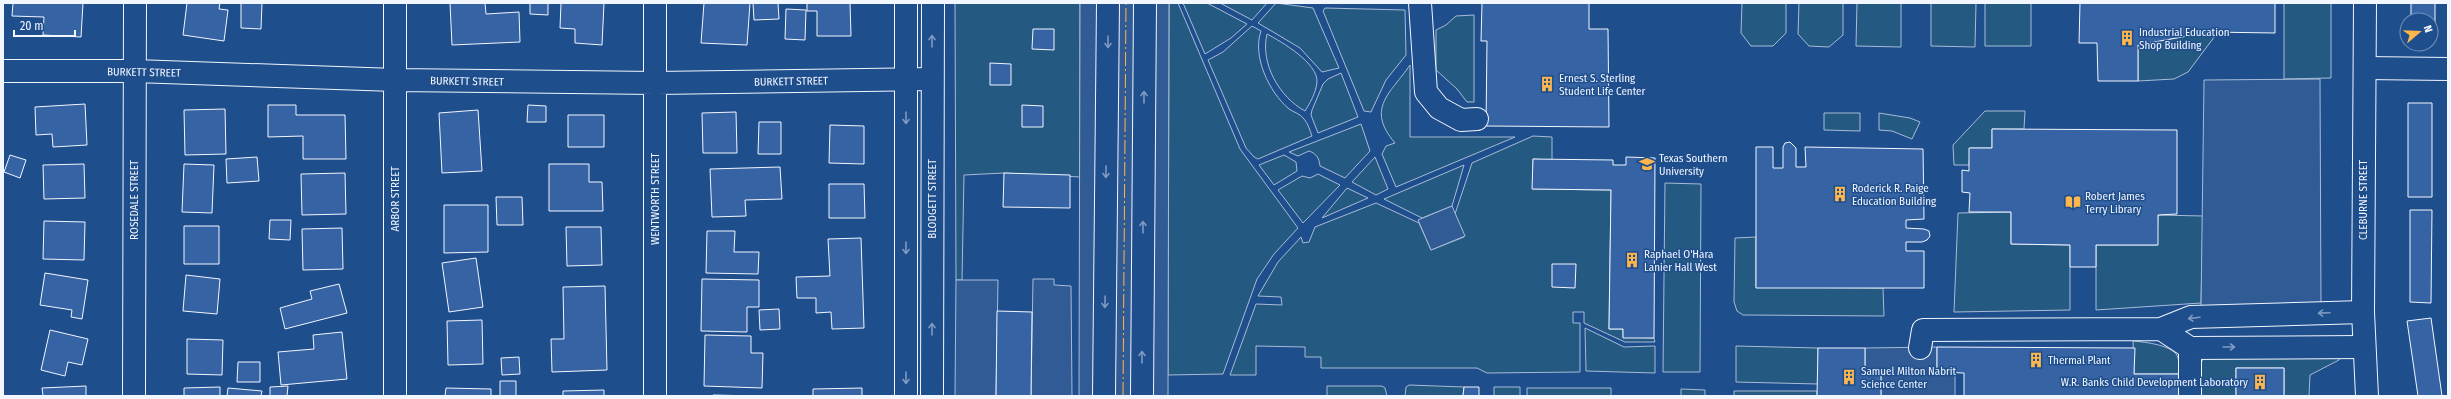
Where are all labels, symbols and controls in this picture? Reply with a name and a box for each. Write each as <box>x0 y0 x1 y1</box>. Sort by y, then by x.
scale bar <box>14 12 75 38</box>
north arrow <box>2399 12 2439 52</box>
text: 20 m <box>20 19 44 33</box>
text: N <box>2421 24 2435 34</box>
place label: Industrial Education Shop Building <box>2139 26 2230 52</box>
building icon: Industrial Education Shop Building <box>2118 29 2136 47</box>
one-way arrow <box>929 35 936 48</box>
one-way arrow <box>1104 35 1112 48</box>
street label: BURKETT STREET <box>107 65 182 80</box>
place label: Ernest S. Sterling Student Life Center <box>1559 72 1645 98</box>
street label: BURKETT STREET <box>430 74 505 89</box>
street label: BURKETT STREET <box>754 74 829 89</box>
building icon: Ernest S. Sterling Student Life Center <box>1538 75 1556 93</box>
one-way arrow <box>1140 91 1148 104</box>
one-way arrow <box>902 111 910 124</box>
street label: WENTWORTH STREET <box>649 152 662 245</box>
place label: Texas Southern University <box>1659 152 1728 178</box>
school or university icon: Texas Southern University <box>1638 155 1656 173</box>
street label: BLODGETT STREET <box>926 158 939 239</box>
street label: ROSEDALE STREET <box>128 159 141 240</box>
street label: CLEBURNE STREET <box>2357 159 2370 240</box>
one-way arrow <box>1103 165 1110 178</box>
street label: ARBOR STREET <box>389 166 402 232</box>
place label: Roderick R. Paige Education Building <box>1852 182 1937 208</box>
building icon: Roderick R. Paige Education Building <box>1831 185 1849 203</box>
place label: Robert James Terry Library <box>2085 190 2145 216</box>
library icon: Robert James Terry Library <box>2064 193 2082 211</box>
one-way arrow <box>1139 221 1147 234</box>
one-way arrow <box>902 241 910 254</box>
place label: Raphael O'Hara Lanier Hall West <box>1644 248 1717 274</box>
building icon: Raphael O'Hara Lanier Hall West <box>1623 251 1641 269</box>
one-way arrow <box>1101 295 1109 308</box>
one-way arrow <box>2318 310 2331 317</box>
one-way arrow <box>2188 314 2201 321</box>
one-way arrow <box>928 323 936 336</box>
one-way arrow <box>2222 343 2235 351</box>
one-way arrow <box>1138 351 1146 364</box>
building icon: Thermal Plant <box>2027 351 2045 369</box>
place label: Thermal Plant <box>2048 354 2111 367</box>
place label: Samuel Milton Nabrit Science Center <box>1861 365 1957 391</box>
building icon: Samuel Milton Nabrit Science Center <box>1840 368 1858 386</box>
one-way arrow <box>902 371 910 384</box>
building icon: W.R. Banks Child Development Laboratory <box>2251 373 2269 391</box>
place label: W.R. Banks Child Development Laboratory <box>2061 376 2248 389</box>

